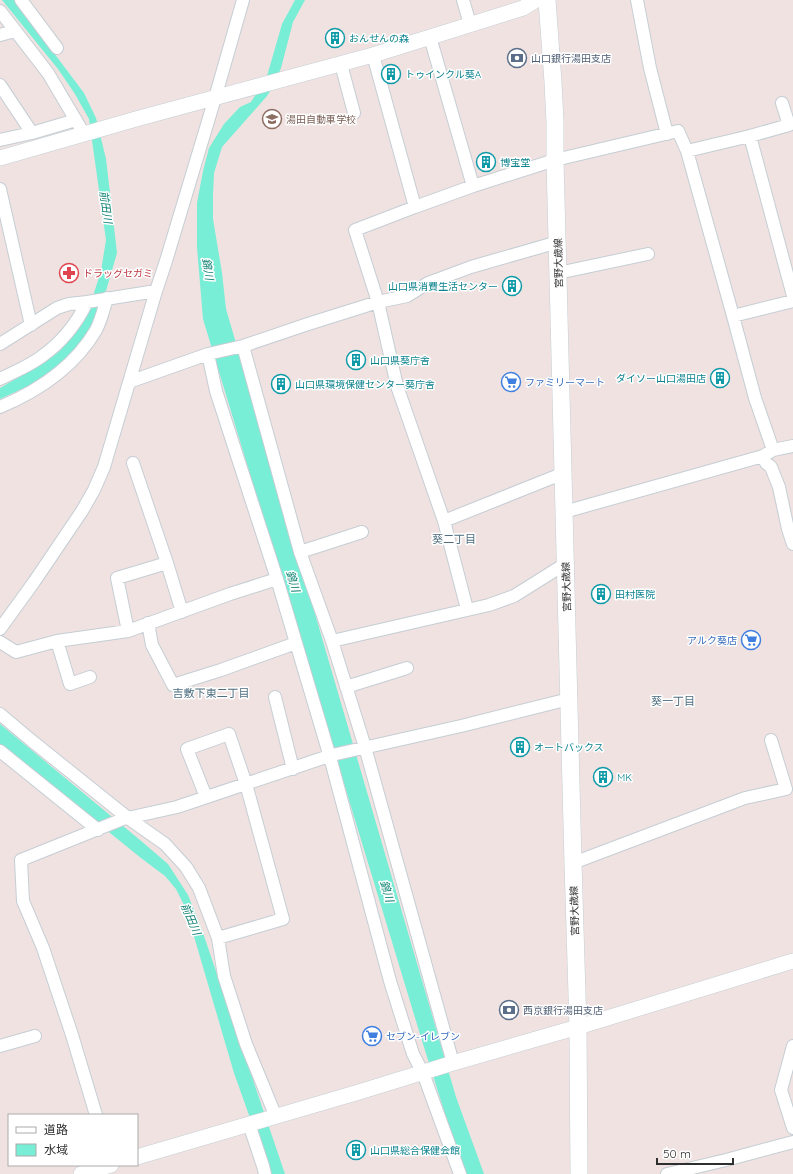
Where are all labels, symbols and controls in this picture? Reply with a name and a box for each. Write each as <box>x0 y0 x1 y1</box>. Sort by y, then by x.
building icon: おんせんの森 <box>324 27 346 49</box>
place label: おんせんの森 <box>349 32 409 45</box>
bank icon: 山口銀行湯田支店 <box>506 47 528 69</box>
place label: 山口銀行湯田支店 <box>531 52 611 65</box>
building icon: トゥインクル葵A <box>380 63 402 85</box>
place label: トゥインクル葵A <box>405 68 482 81</box>
school or university icon: 湯田自動車学校 <box>261 108 283 130</box>
place label: 湯田自動車学校 <box>286 113 356 126</box>
building icon: 博宝堂 <box>475 151 497 173</box>
place label: 博宝堂 <box>500 156 530 169</box>
water label: 前田川 <box>97 190 115 225</box>
street label: 宮野大歳線 <box>552 238 565 288</box>
water label: 錦川 <box>199 257 217 282</box>
pharmacy icon: ドラッグセガミ <box>58 262 80 284</box>
place label: ドラッグセガミ <box>83 267 153 280</box>
building icon: 山口県消費生活センター <box>501 275 523 297</box>
place label: 山口県消費生活センター <box>388 280 498 293</box>
building icon: 山口県葵庁舎 <box>345 349 367 371</box>
place label: 山口県葵庁舎 <box>370 354 430 367</box>
building icon: ダイソー山口湯田店 <box>709 367 731 389</box>
supermarket icon: ファミリーマート <box>500 371 522 393</box>
place label: ダイソー山口湯田店 <box>616 372 706 385</box>
building icon: 山口県環境保健センター葵庁舎 <box>270 373 292 395</box>
place label: ファミリーマート <box>525 376 605 389</box>
place label: 山口県環境保健センター葵庁舎 <box>295 378 435 391</box>
district label: 葵二丁目 <box>432 532 476 546</box>
street label: 宮野大歳線 <box>559 562 574 612</box>
water label: 錦川 <box>283 568 303 595</box>
building icon: 田村医院 <box>590 583 612 605</box>
place label: 田村医院 <box>615 588 655 601</box>
supermarket icon: アルク葵店 <box>740 629 762 651</box>
place label: アルク葵店 <box>687 634 737 647</box>
district label: 吉敷下東二丁目 <box>173 686 250 700</box>
district label: 葵一丁目 <box>651 694 695 708</box>
building icon: オートバックス <box>509 736 531 758</box>
place label: オートバックス <box>534 741 604 754</box>
building icon: MK <box>592 766 614 788</box>
place label: MK <box>617 771 632 784</box>
water label: 錦川 <box>377 878 397 905</box>
street label: 宮野大歳線 <box>567 886 582 936</box>
water label: 前田川 <box>178 901 204 938</box>
bank icon: 西京銀行湯田支店 <box>498 999 520 1021</box>
place label: 西京銀行湯田支店 <box>523 1004 603 1017</box>
supermarket icon: セブン-イレブン <box>361 1025 383 1047</box>
place label: セブン-イレブン <box>386 1030 460 1043</box>
legend <box>8 1114 138 1166</box>
text: 道路 <box>44 1122 68 1137</box>
building icon: 山口県総合保健会館 <box>345 1139 367 1161</box>
scale bar <box>657 1140 733 1166</box>
text: 水域 <box>44 1142 68 1157</box>
place label: 山口県総合保健会館 <box>370 1144 460 1157</box>
text: 50 m <box>663 1146 691 1161</box>

